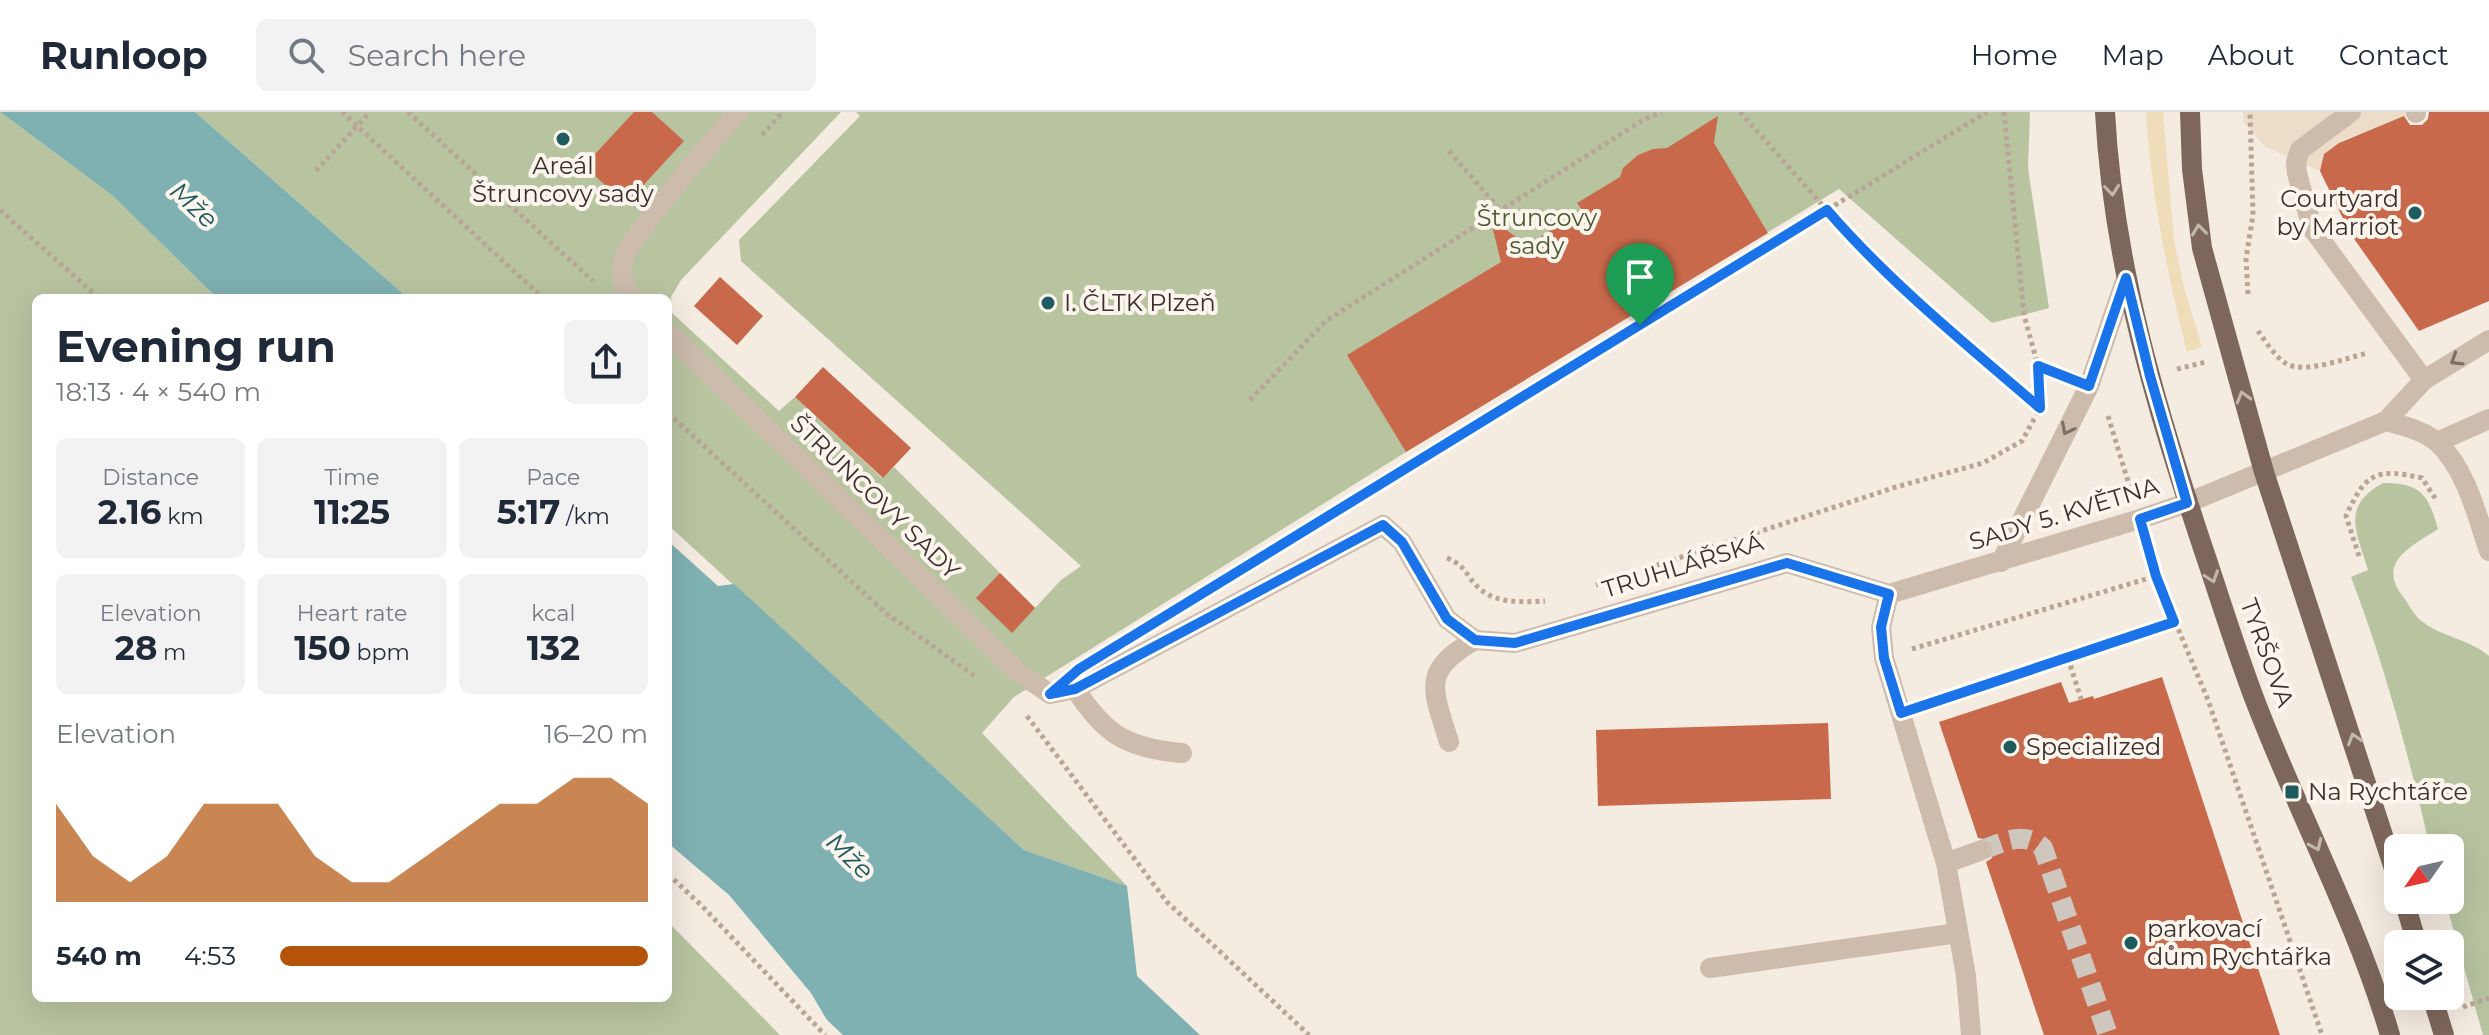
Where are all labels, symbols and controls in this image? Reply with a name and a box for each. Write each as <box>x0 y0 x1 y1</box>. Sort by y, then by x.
search box <box>256 19 816 91</box>
text: Runloop <box>40 32 208 79</box>
icon: search <box>284 33 328 77</box>
text: Search here <box>348 37 526 74</box>
text: Home <box>1971 38 2058 72</box>
text: Map <box>2102 38 2164 72</box>
text: About <box>2208 38 2295 72</box>
text: Contact <box>2339 38 2449 72</box>
marker: Areál Štruncovy sady <box>554 130 572 148</box>
place label: Areál Štruncovy sady <box>472 151 654 208</box>
water label: Mže <box>163 175 225 235</box>
one-way arrow <box>2103 184 2120 197</box>
place label: Courtyard by Marriot <box>2277 184 2399 241</box>
park label: Štruncovy sady <box>1477 203 1597 260</box>
marker: Courtyard by Marriot <box>2406 204 2424 222</box>
one-way arrow <box>2191 223 2208 236</box>
pin <box>1606 243 1674 325</box>
icon: arrive <box>1618 255 1662 299</box>
place label: I. ČLTK Plzeň <box>1064 288 1216 317</box>
marker: I. ČLTK Plzeň <box>1039 294 1057 312</box>
text: Evening run <box>56 319 336 373</box>
button: share <box>564 320 648 404</box>
one-way arrow <box>2451 350 2465 365</box>
text: 18:13 · 4 × 540 m <box>56 376 261 408</box>
one-way arrow <box>2236 390 2252 404</box>
street label: ŠTRUNCOVY SADY <box>785 408 967 585</box>
one-way arrow <box>2061 420 2077 435</box>
text: Distance <box>102 464 199 491</box>
text: Time <box>324 464 380 491</box>
text: Pace <box>526 464 580 491</box>
street label: SADY 5. KVĚTNA <box>1966 471 2163 556</box>
text: 2.16 <box>98 491 161 533</box>
text: 11:25 <box>314 491 390 533</box>
text: 5:17 <box>497 491 560 533</box>
text: km <box>161 503 204 530</box>
text: /km <box>560 503 610 530</box>
street label: TRUHLÁŘSKÁ <box>1599 527 1768 604</box>
one-way arrow <box>2203 569 2219 583</box>
street label: TYRŠOVA <box>2234 595 2301 712</box>
text: Elevation <box>100 600 202 627</box>
text: Heart rate <box>297 600 407 627</box>
text: kcal <box>531 600 575 627</box>
text: 28 <box>115 627 157 669</box>
text: 150 <box>294 627 351 669</box>
text: 132 <box>527 627 580 669</box>
text: m <box>157 639 186 666</box>
text: bpm <box>351 639 410 666</box>
text: Elevation <box>56 718 176 750</box>
text: 16–20 m <box>544 718 648 750</box>
place label: Specialized <box>2026 732 2161 761</box>
one-way arrow <box>2347 733 2363 747</box>
marker: Specialized <box>2001 738 2019 756</box>
place label: Na Rychtářce <box>2308 777 2468 806</box>
marker: Na Rychtářce <box>2283 783 2301 801</box>
water label: Mže <box>820 826 880 886</box>
north arrow <box>2384 834 2464 914</box>
map controls <box>2384 834 2464 1010</box>
one-way arrow <box>2306 837 2322 851</box>
place label: parkovací dům Rychtářka <box>2147 914 2332 971</box>
button: layers <box>2384 930 2464 1010</box>
marker: parkovací dům Rychtářka <box>2122 934 2140 952</box>
text: 540 m <box>56 940 142 972</box>
text: 4:53 <box>184 940 236 972</box>

